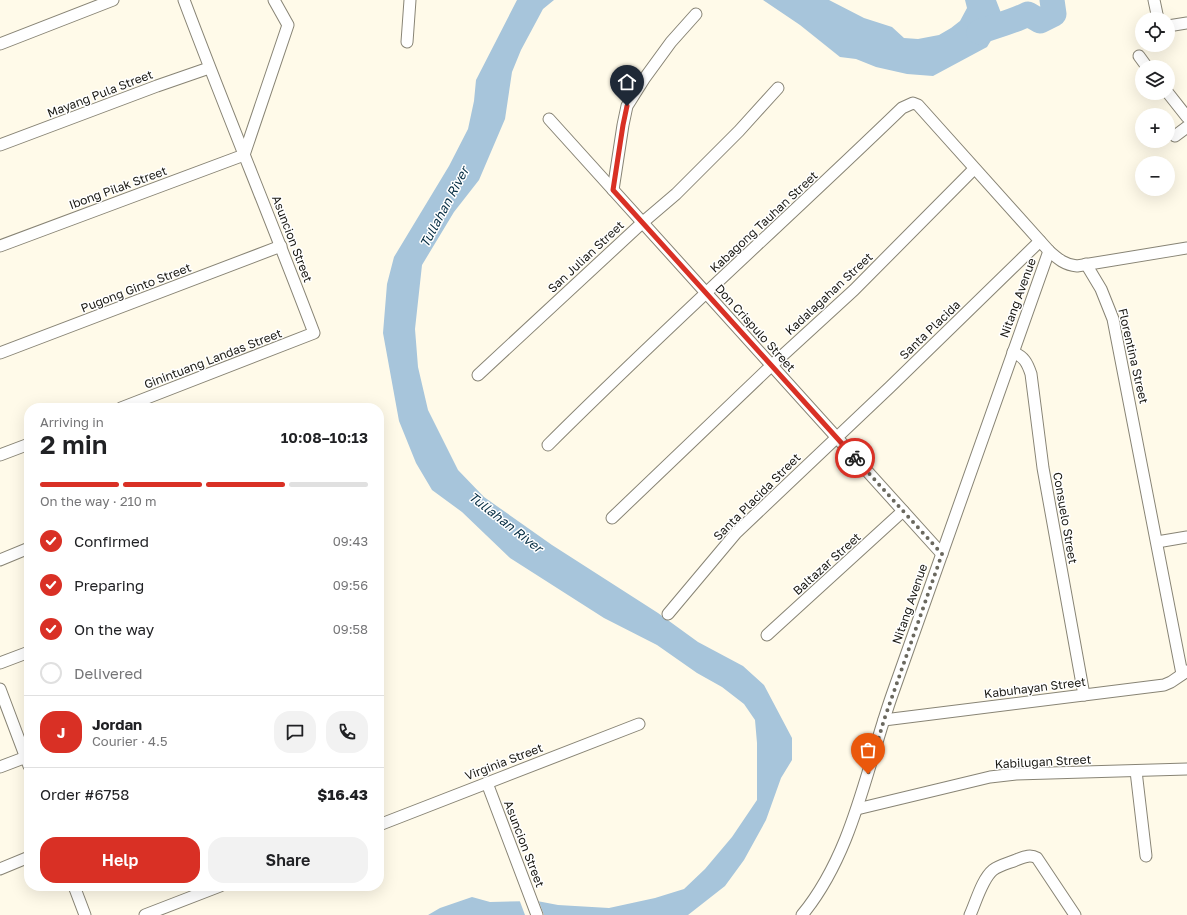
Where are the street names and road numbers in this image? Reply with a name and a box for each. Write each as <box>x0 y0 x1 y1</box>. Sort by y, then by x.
street label: Mayang Pula Street <box>45 66 155 121</box>
street label: Ibong Pilak Street <box>67 163 169 212</box>
street label: Kabagong Tauhan Street <box>707 168 821 276</box>
street label: Asuncion Street <box>269 193 316 285</box>
street label: San Julian Street <box>545 217 627 296</box>
street label: Kadalagahan Street <box>782 249 876 338</box>
street label: Nitang Avenue <box>996 256 1039 340</box>
street label: Pugong Ginto Street <box>79 260 193 315</box>
street label: Don Crispulo Street <box>712 281 799 375</box>
street label: Santa Placida <box>896 297 963 362</box>
street label: Florentina Street <box>1115 307 1152 405</box>
street label: Ginintuang Landas Street <box>142 325 284 392</box>
street label: Santa Placida Street <box>710 450 804 543</box>
street label: Consuelo Street <box>1050 471 1081 565</box>
street label: Baltazar Street <box>790 529 864 598</box>
street label: Nitang Avenue <box>889 562 930 646</box>
street label: Kabuhayan Street <box>983 674 1087 701</box>
street label: Virginia Street <box>463 740 545 783</box>
street label: Kabilugan Street <box>994 751 1092 772</box>
street label: Asuncion Street <box>501 798 548 890</box>

